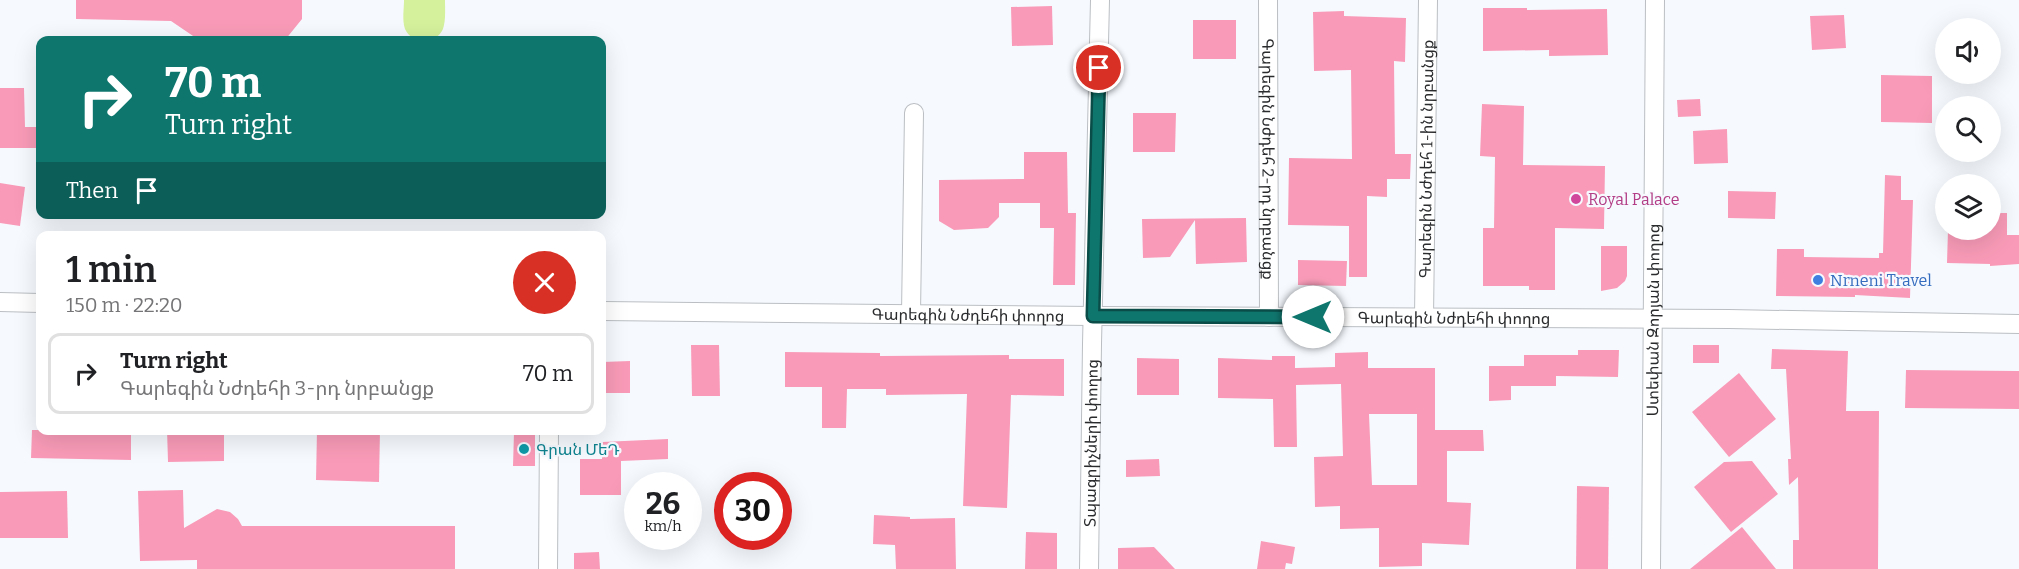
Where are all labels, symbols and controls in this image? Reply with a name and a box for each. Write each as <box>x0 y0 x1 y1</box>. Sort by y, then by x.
map controls <box>1935 18 2001 240</box>
button: sound <box>1935 18 2001 84</box>
street label: Գարեգին Նժդեհ 2-րդ նրբանցք <box>1259 38 1278 280</box>
street label: Գարեգին Նժդեհ 1-ին նրբանցք <box>1415 39 1437 279</box>
pin <box>1073 42 1124 93</box>
icon: arrive <box>1082 51 1115 84</box>
text: 70 m <box>165 58 261 108</box>
icon: right <box>66 60 144 138</box>
button: search <box>1935 96 2001 162</box>
text: Turn right <box>165 109 292 141</box>
icon: arrive <box>130 174 163 207</box>
button: layers <box>1935 174 2001 240</box>
text: Then <box>66 177 118 204</box>
place label: Royal Palace <box>1588 190 1679 209</box>
marker: Royal Palace <box>1569 192 1583 206</box>
street label: Ստեփան Զորյան փողոց <box>1643 223 1663 417</box>
text: 1 min <box>66 248 157 292</box>
button: close <box>513 251 576 314</box>
place label: Nrneni Travel <box>1830 271 1932 290</box>
marker: Nrneni Travel <box>1811 273 1825 287</box>
position arrow <box>1281 285 1345 349</box>
text: 150 m · 22:20 <box>66 293 183 317</box>
street label: Գարեգին Նժդեհի փողոց <box>871 304 1064 325</box>
street label: Գարեգին Նժդեհի փողոց <box>1358 308 1550 328</box>
text: Turn right <box>120 347 228 374</box>
icon: right <box>69 357 102 390</box>
street label: Տպագրիչների փողոց <box>1080 359 1101 527</box>
text: 70 m <box>523 360 573 387</box>
text: Գարեգին Նժդեհի 3-րդ նրբանցք <box>120 376 434 400</box>
place label: Գրան ՄեԴ <box>536 440 620 459</box>
marker: Գրան ՄեԴ <box>517 442 531 456</box>
speed limit sign: 30 <box>714 472 792 550</box>
text: 26 <box>646 486 680 522</box>
text: km/h <box>644 517 682 535</box>

